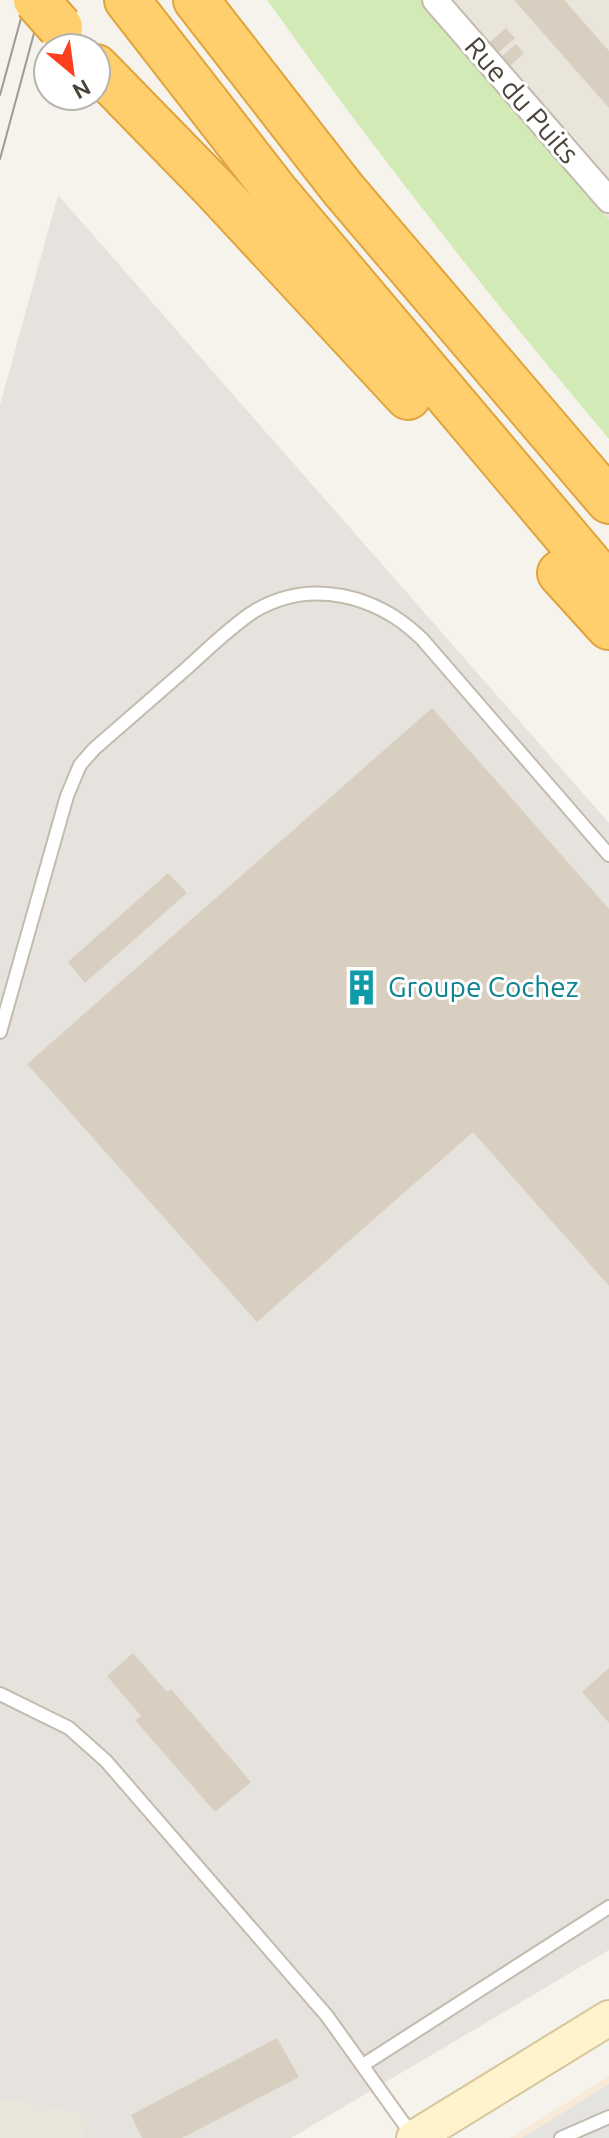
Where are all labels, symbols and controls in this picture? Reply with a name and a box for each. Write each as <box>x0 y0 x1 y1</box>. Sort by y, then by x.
street label: Rue du Puits <box>459 30 586 169</box>
north arrow <box>32 32 112 112</box>
text: N <box>69 75 95 105</box>
building icon: Groupe Cochez <box>343 968 381 1006</box>
place label: Groupe Cochez <box>388 971 579 1002</box>

